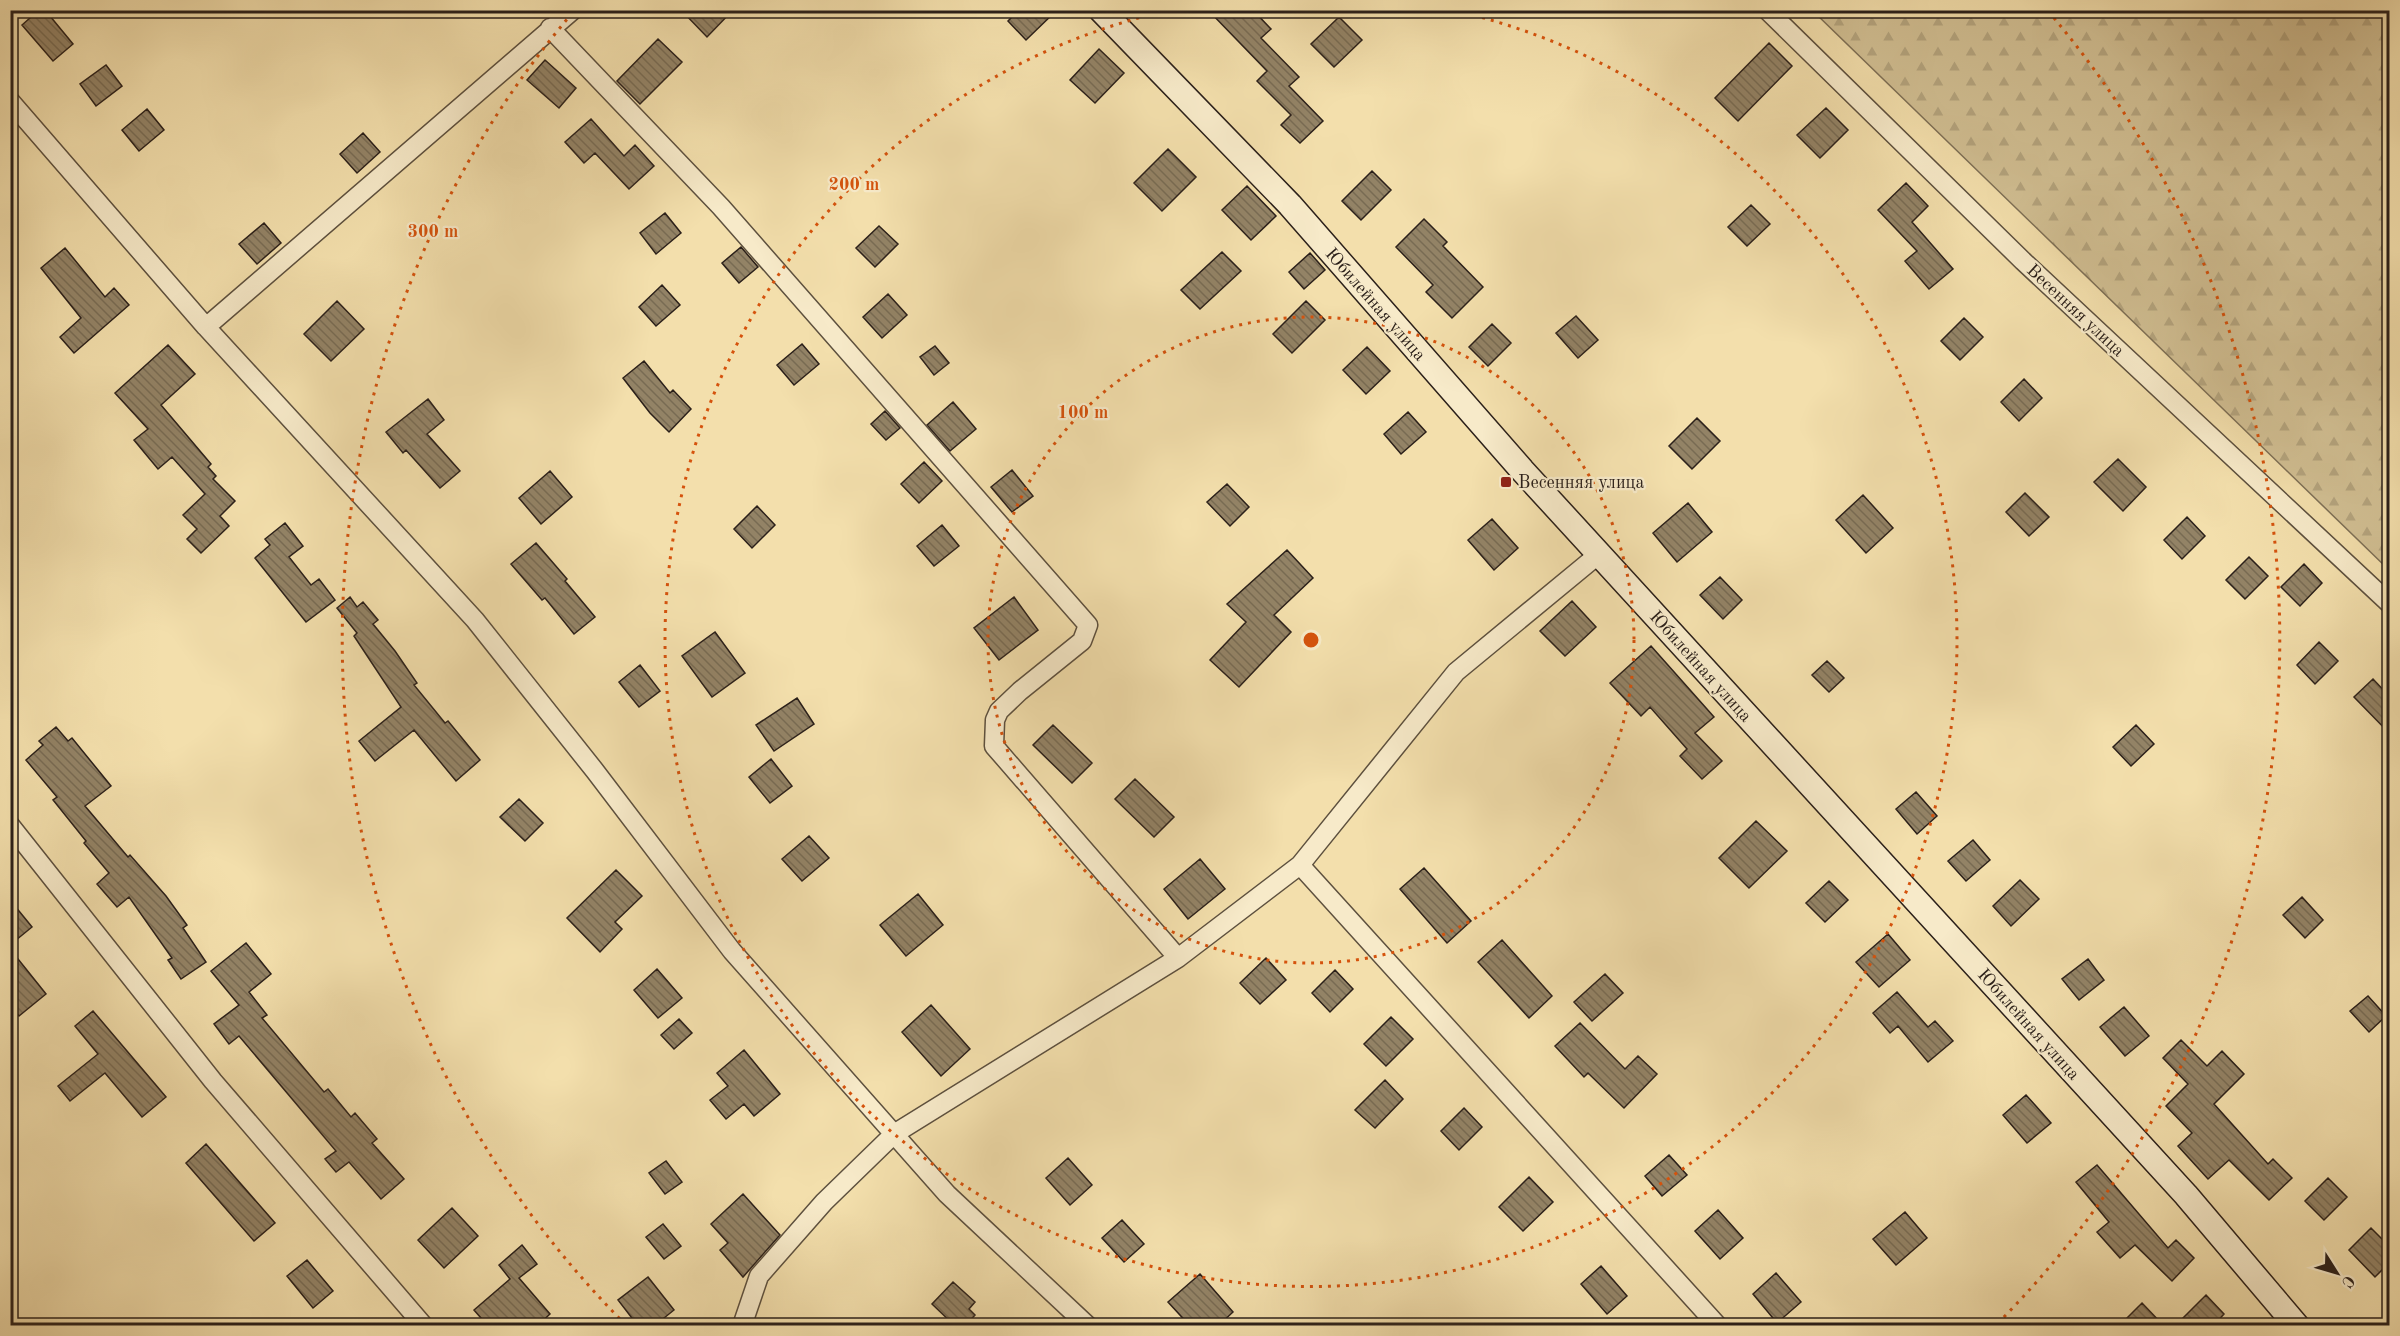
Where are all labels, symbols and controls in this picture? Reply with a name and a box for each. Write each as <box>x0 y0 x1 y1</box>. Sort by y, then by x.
text: 200 m <box>829 176 879 194</box>
text: 300 m <box>408 223 458 241</box>
street label: Юбилейная улица <box>1322 245 1429 365</box>
street label: Весенняя улица <box>2023 261 2128 360</box>
text: 100 m <box>1058 404 1108 422</box>
place label: Весенняя улица <box>1518 474 1644 492</box>
marker: Весенняя улица <box>1499 475 1513 489</box>
street label: Юбилейная улица <box>1646 608 1755 726</box>
centre of rings <box>1301 630 1321 650</box>
street label: Юбилейная улица <box>1974 966 2083 1084</box>
north arrow <box>2307 1243 2367 1303</box>
text: С <box>2338 1272 2357 1290</box>

